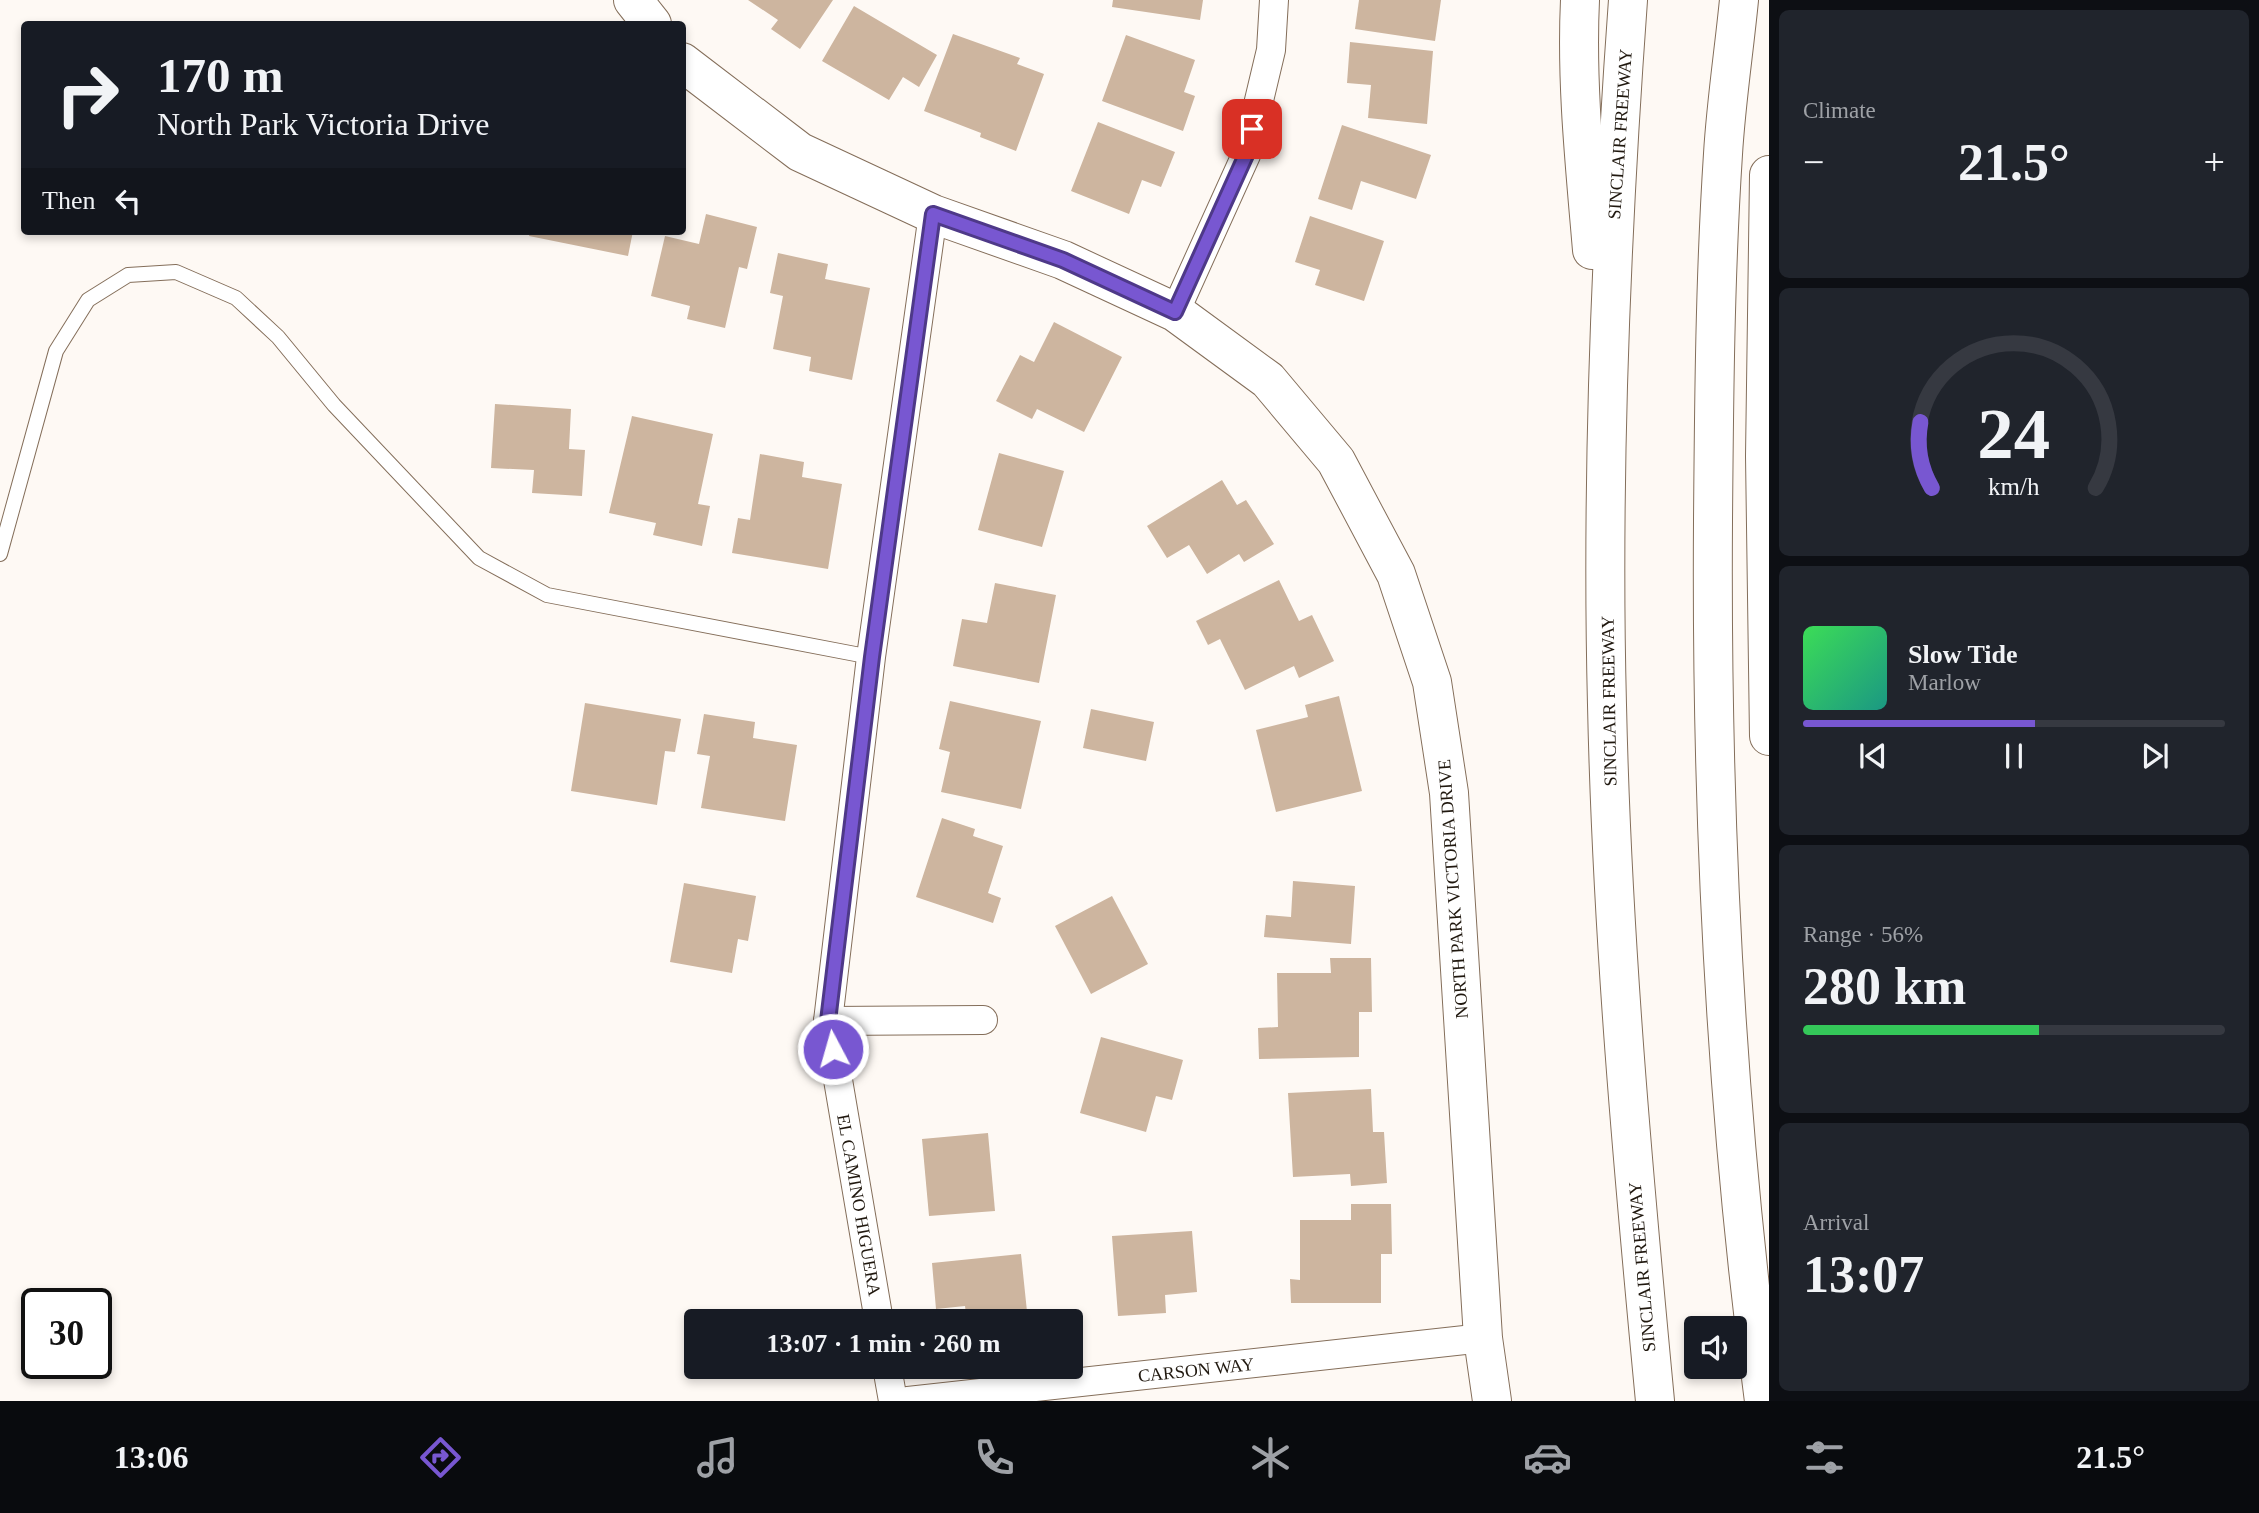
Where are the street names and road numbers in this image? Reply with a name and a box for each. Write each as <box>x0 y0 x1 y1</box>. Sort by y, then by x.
street label: SINCLAIR FREEWAY <box>1604 48 1636 220</box>
street label: SINCLAIR FREEWAY <box>1598 615 1620 787</box>
street label: NORTH PARK VICTORIA DRIVE <box>1434 759 1472 1019</box>
street label: EL CAMINO HIGUERA <box>833 1112 885 1298</box>
street label: SINCLAIR FREEWAY <box>1625 1181 1659 1353</box>
street label: CARSON WAY <box>1137 1354 1255 1386</box>

